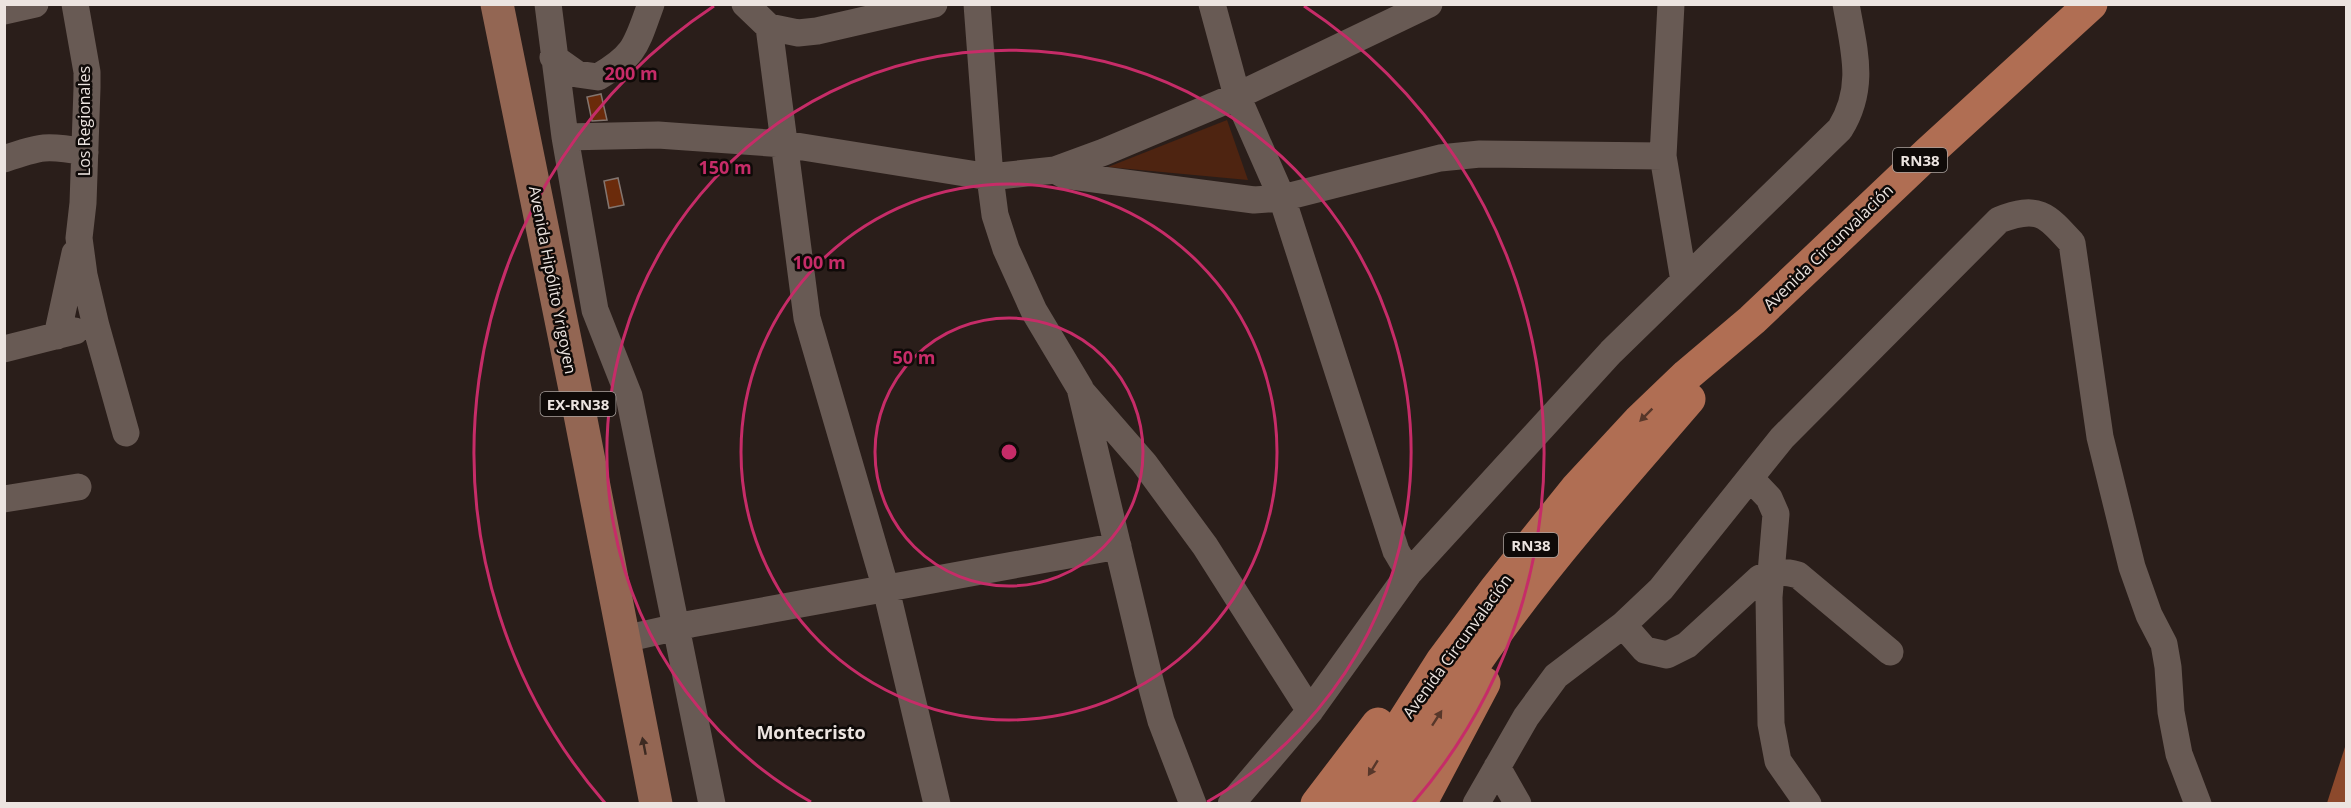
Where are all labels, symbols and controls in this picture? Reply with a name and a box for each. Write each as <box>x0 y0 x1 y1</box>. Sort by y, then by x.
text: 200 m <box>604 61 658 85</box>
street label: Los Regionales <box>73 66 95 176</box>
road number: RN38 <box>1893 148 1947 172</box>
text: 150 m <box>698 155 752 179</box>
street label: Avenida Circunvalación <box>1758 179 1898 315</box>
street label: Avenida Hipólito Yrigoyen <box>524 184 582 376</box>
text: 100 m <box>792 250 846 274</box>
text: 50 m <box>893 345 935 369</box>
road number: EX-RN38 <box>540 392 616 416</box>
one-way arrow <box>1639 407 1653 421</box>
centre of rings <box>999 442 1019 462</box>
road number: RN38 <box>1504 533 1558 557</box>
street label: Avenida Circunvalación <box>1397 570 1517 722</box>
one-way arrow <box>1431 711 1443 727</box>
district label: Montecristo <box>756 720 866 744</box>
one-way arrow <box>639 736 648 755</box>
one-way arrow <box>1368 759 1379 776</box>

